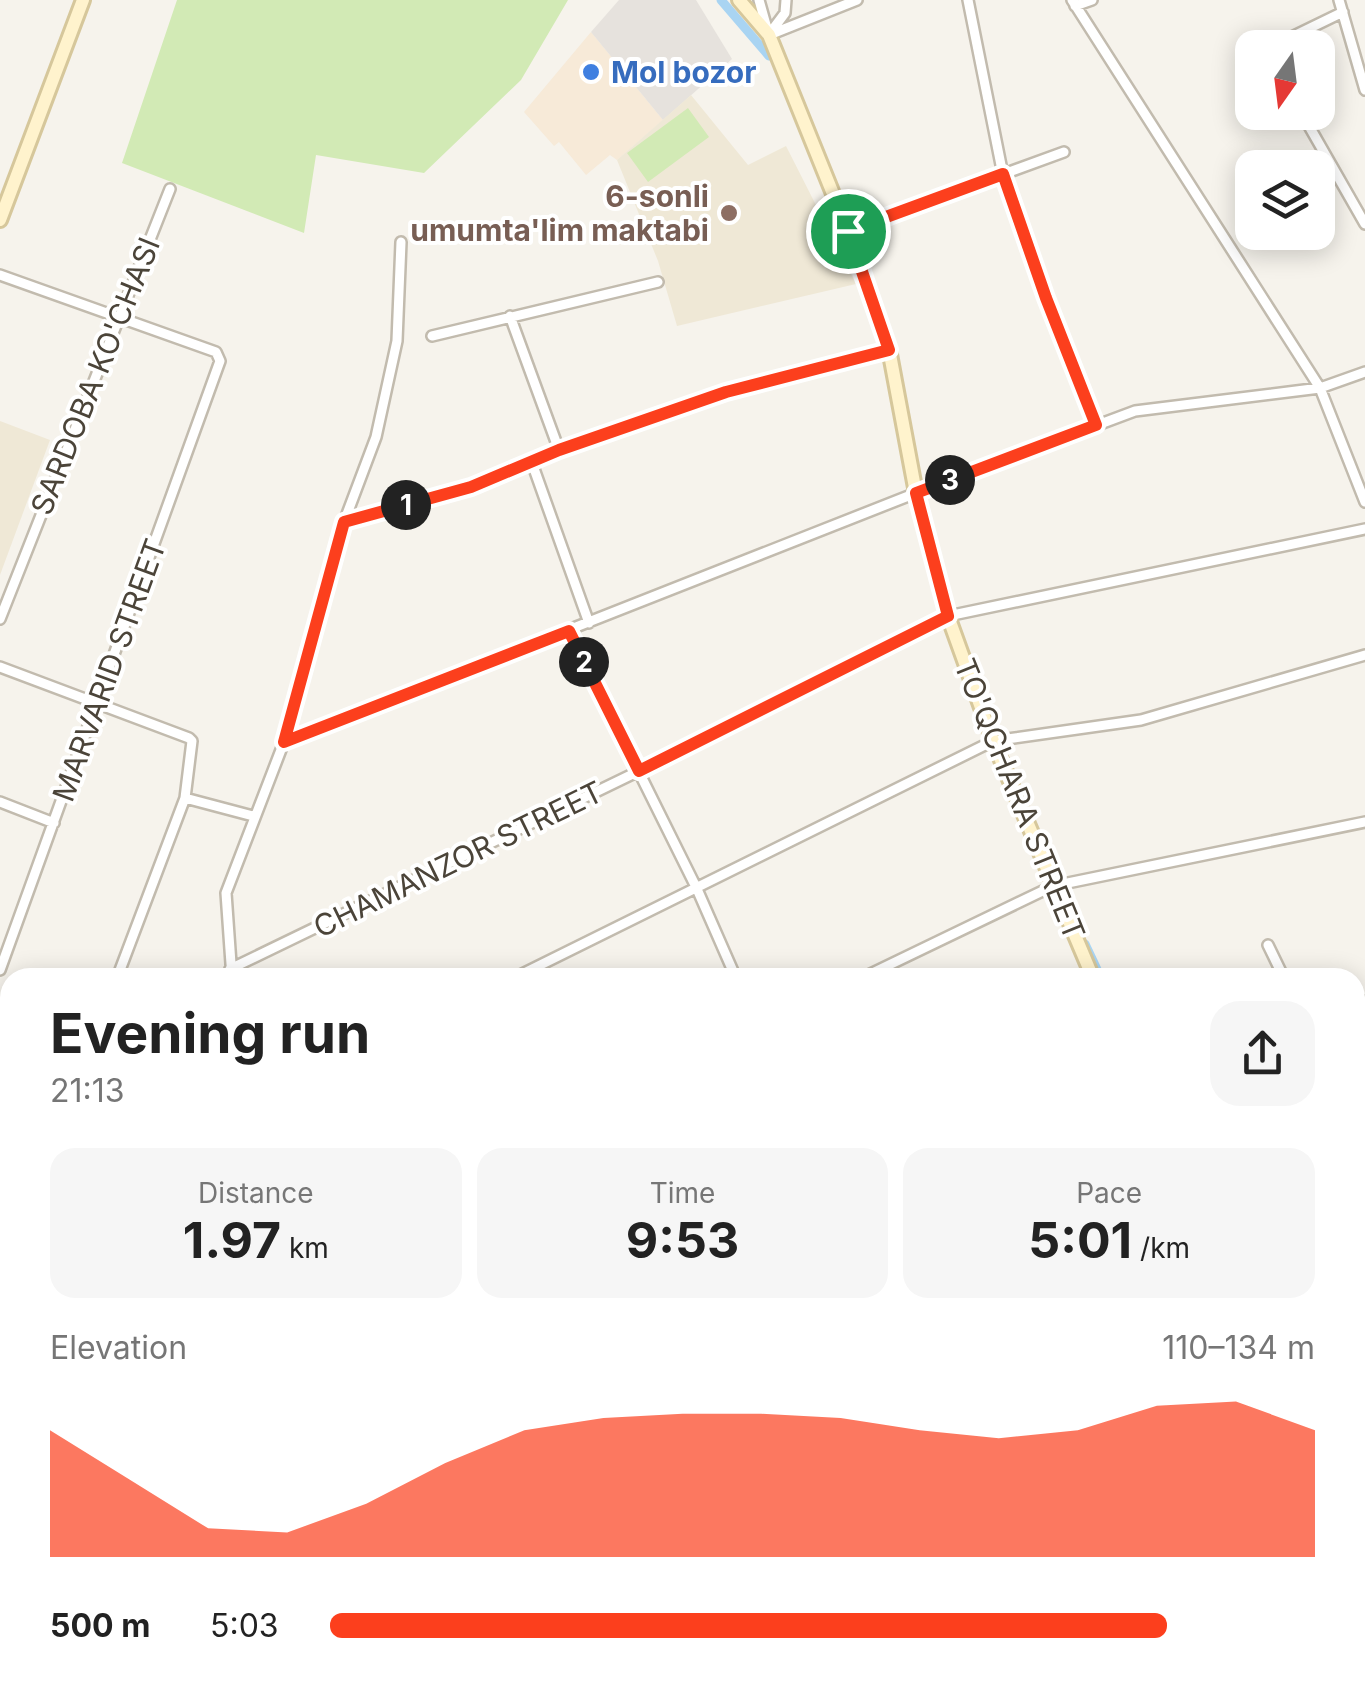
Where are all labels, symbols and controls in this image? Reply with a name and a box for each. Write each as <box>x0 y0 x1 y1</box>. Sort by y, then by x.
north arrow <box>1235 30 1335 130</box>
map controls <box>1235 30 1335 250</box>
place label: Mol bozor <box>611 54 757 90</box>
marker: Mol bozor <box>580 61 602 83</box>
button: layers <box>1235 150 1335 250</box>
place label: 6-sonli umumta'lim maktabi <box>410 178 709 248</box>
pin <box>806 189 891 274</box>
marker: 6-sonli umumta'lim maktabi <box>718 202 740 224</box>
icon: arrive <box>821 204 876 259</box>
street label: SARDOBA KO'CHASI <box>23 232 167 520</box>
pin: 3 <box>925 455 975 505</box>
text: 3 <box>941 463 959 497</box>
pin: 1 <box>381 480 431 530</box>
text: 1 <box>400 488 412 522</box>
street label: MARVARID STREET <box>45 534 173 806</box>
pin: 2 <box>559 637 609 687</box>
text: 2 <box>575 645 593 679</box>
street label: TO'QCHARA STREET <box>947 653 1093 945</box>
street label: CHAMANZOR STREET <box>308 773 608 945</box>
text: Evening run <box>50 1000 370 1066</box>
button: share <box>1210 1001 1315 1106</box>
text: 21:13 <box>50 1071 125 1110</box>
text: Distance <box>198 1176 314 1210</box>
text: Time <box>650 1176 715 1210</box>
text: Pace <box>1076 1176 1142 1210</box>
text: 1.97 <box>183 1210 281 1270</box>
text: 9:53 <box>626 1210 739 1270</box>
text: 5:01 <box>1028 1210 1132 1270</box>
text: km <box>281 1231 329 1265</box>
text: /km <box>1132 1231 1190 1265</box>
text: Elevation <box>50 1328 187 1367</box>
text: 110–134 m <box>1162 1328 1315 1367</box>
text: 500 m <box>50 1606 150 1645</box>
text: 5:03 <box>210 1606 279 1645</box>

